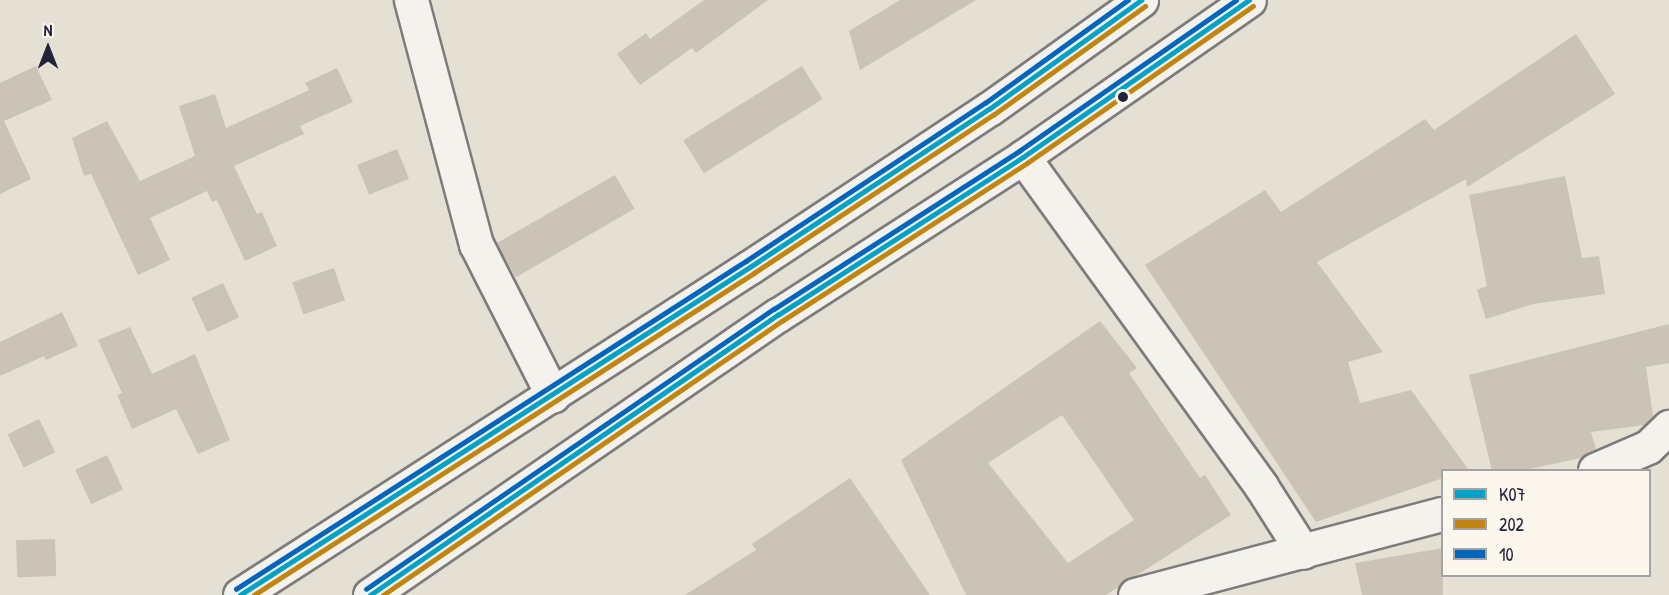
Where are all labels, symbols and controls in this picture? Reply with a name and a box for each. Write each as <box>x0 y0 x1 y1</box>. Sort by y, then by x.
north arrow <box>18 18 78 78</box>
text: N <box>44 19 52 41</box>
unlabelled marker <box>1117 91 1129 103</box>
legend <box>1441 469 1651 577</box>
text: K07 <box>1499 482 1525 507</box>
text: 202 <box>1499 512 1524 537</box>
text: 10 <box>1499 542 1514 567</box>

